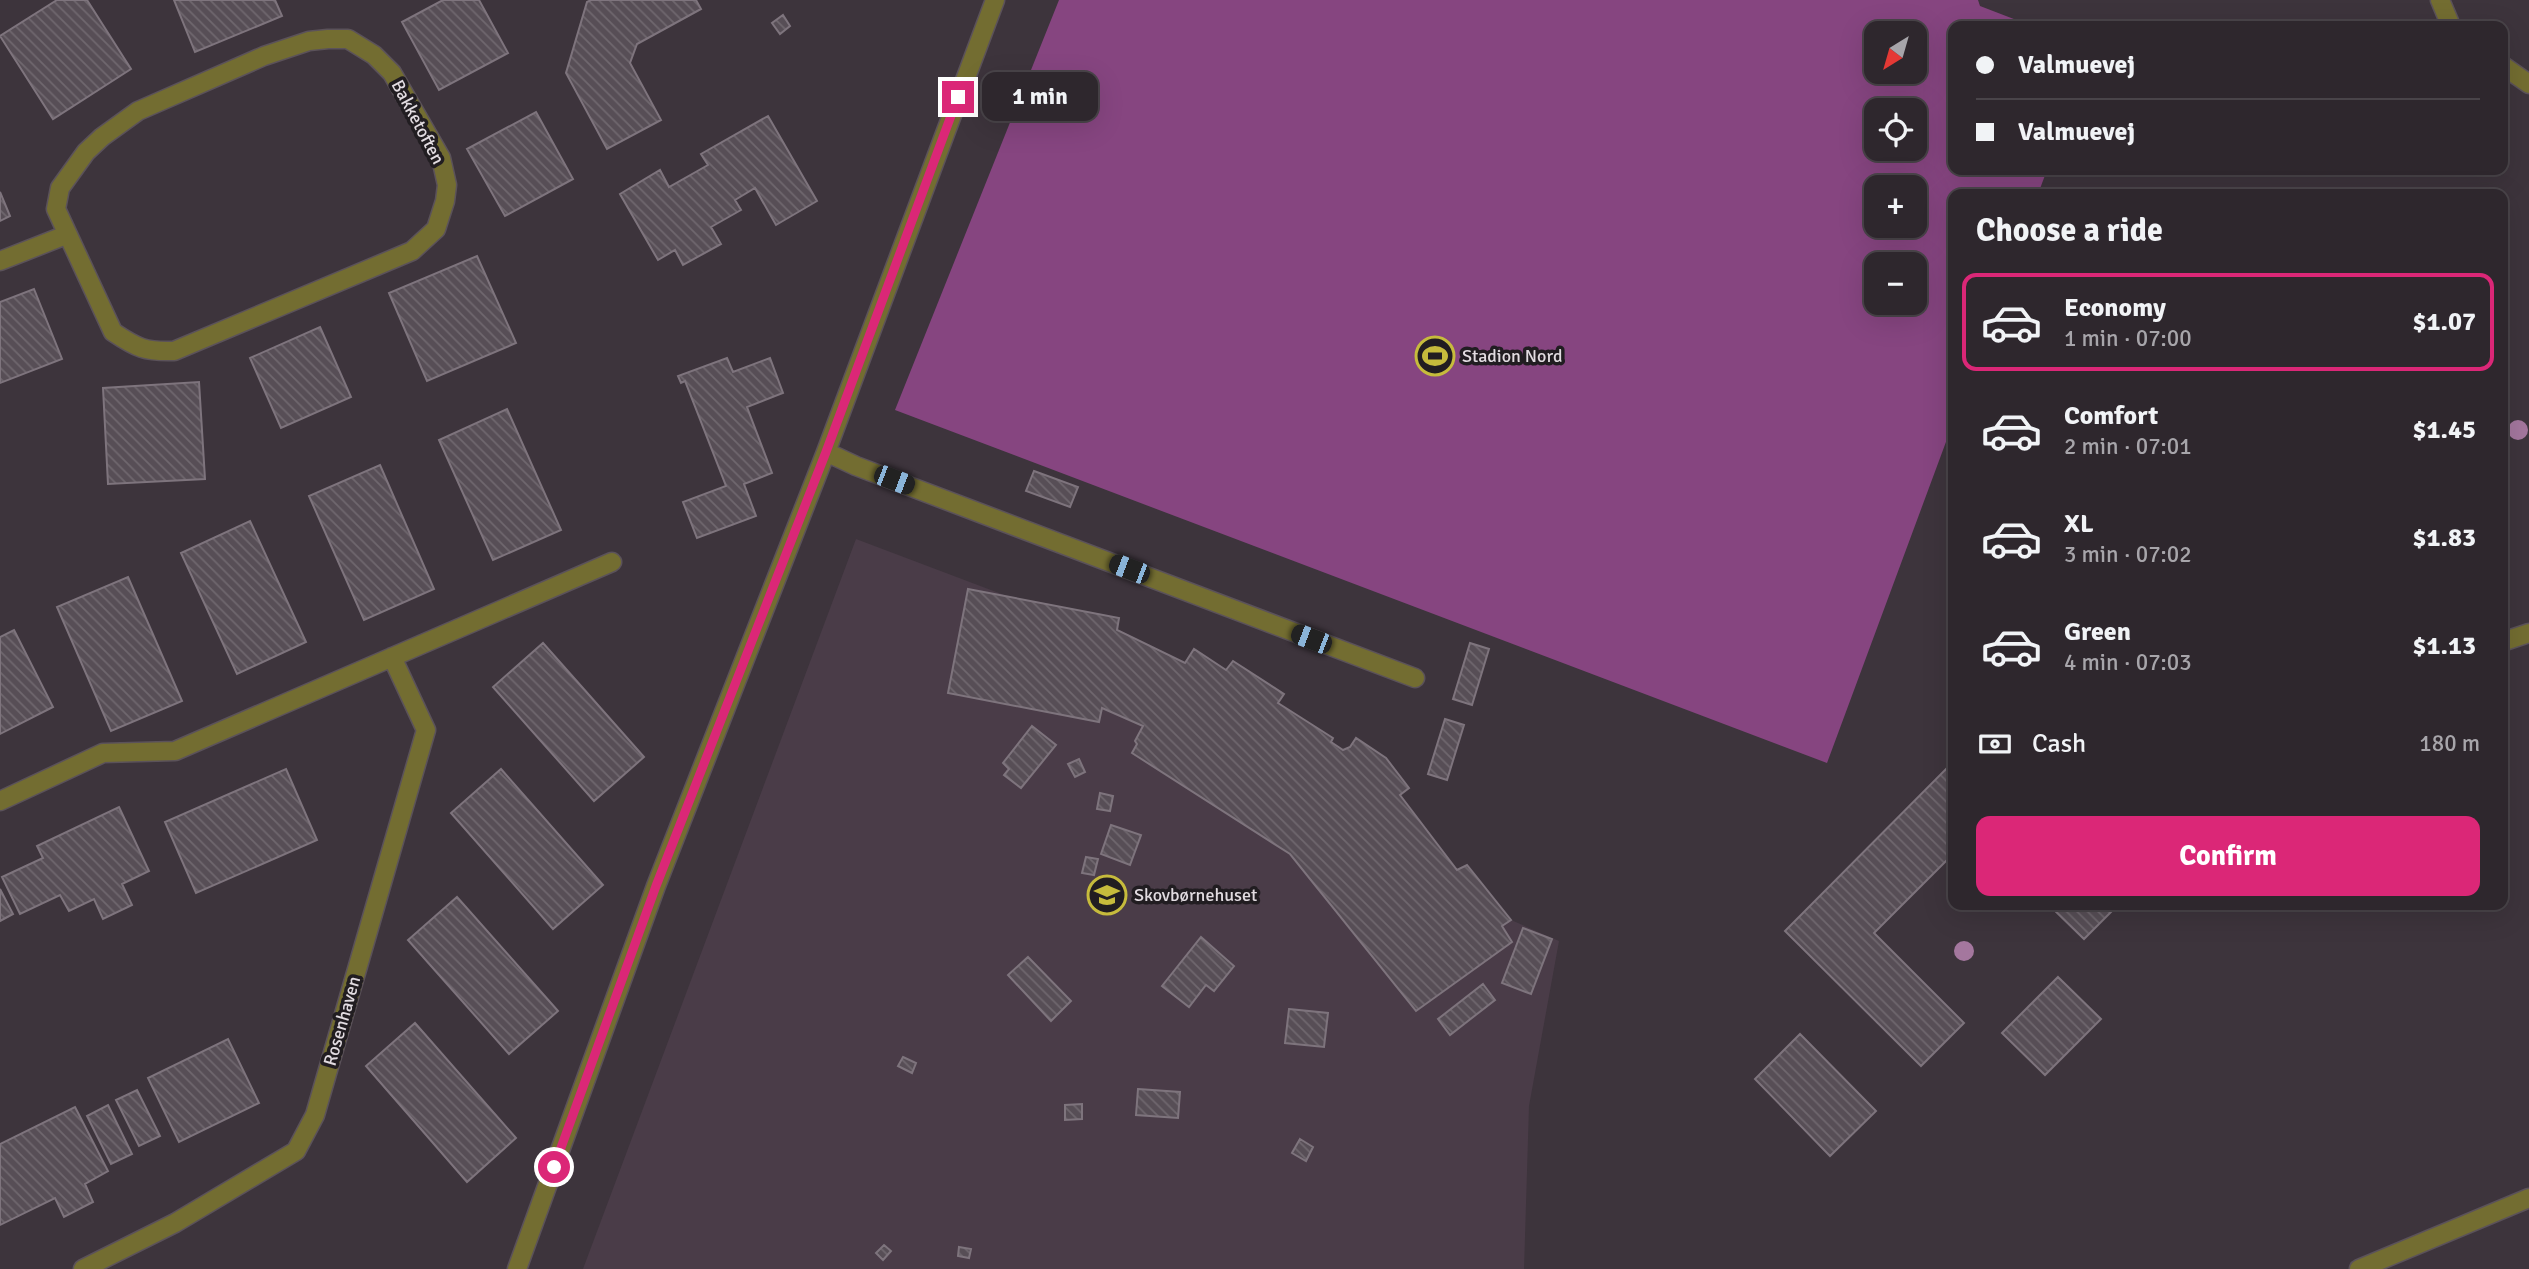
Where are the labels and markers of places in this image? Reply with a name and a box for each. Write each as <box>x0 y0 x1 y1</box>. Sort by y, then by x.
sports icon: Stadion Nord <box>1414 335 1456 377</box>
place label: Stadion Nord <box>1462 345 1562 367</box>
school or university icon: Skovbørnehuset <box>1086 874 1128 916</box>
place label: Skovbørnehuset <box>1134 884 1257 906</box>

